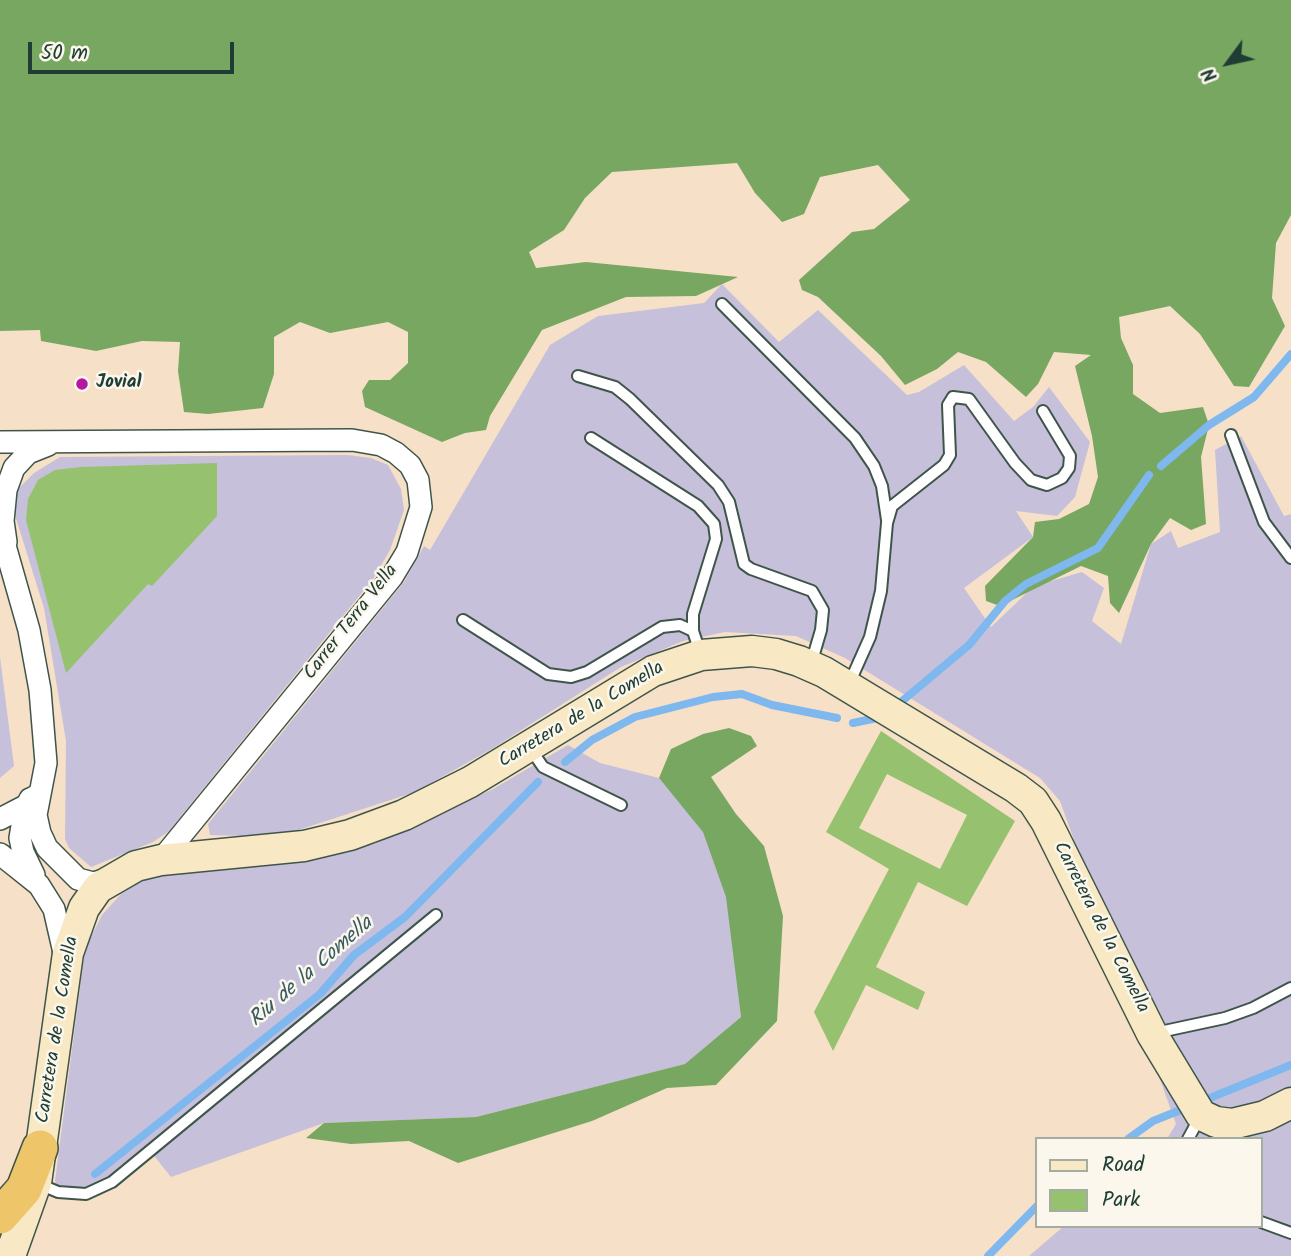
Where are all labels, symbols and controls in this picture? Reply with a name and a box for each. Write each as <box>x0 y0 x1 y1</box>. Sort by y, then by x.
scale bar <box>32 28 238 72</box>
north arrow <box>1193 28 1263 98</box>
text: 50 m <box>41 37 88 70</box>
text: N <box>1195 61 1226 88</box>
place label: Jovial <box>96 373 142 395</box>
marker: Jovial <box>74 376 90 392</box>
street label: Carrer Terra Vella <box>300 561 404 685</box>
street label: Carretera de la Comella <box>495 658 669 774</box>
street label: Carretera de la Comella <box>1047 839 1153 1017</box>
water label: Riu de la Comella <box>245 912 379 1034</box>
street label: Carretera de la Comella <box>33 935 85 1125</box>
legend <box>1036 1137 1263 1228</box>
text: Road <box>1102 1149 1144 1182</box>
text: Park <box>1102 1184 1140 1217</box>

